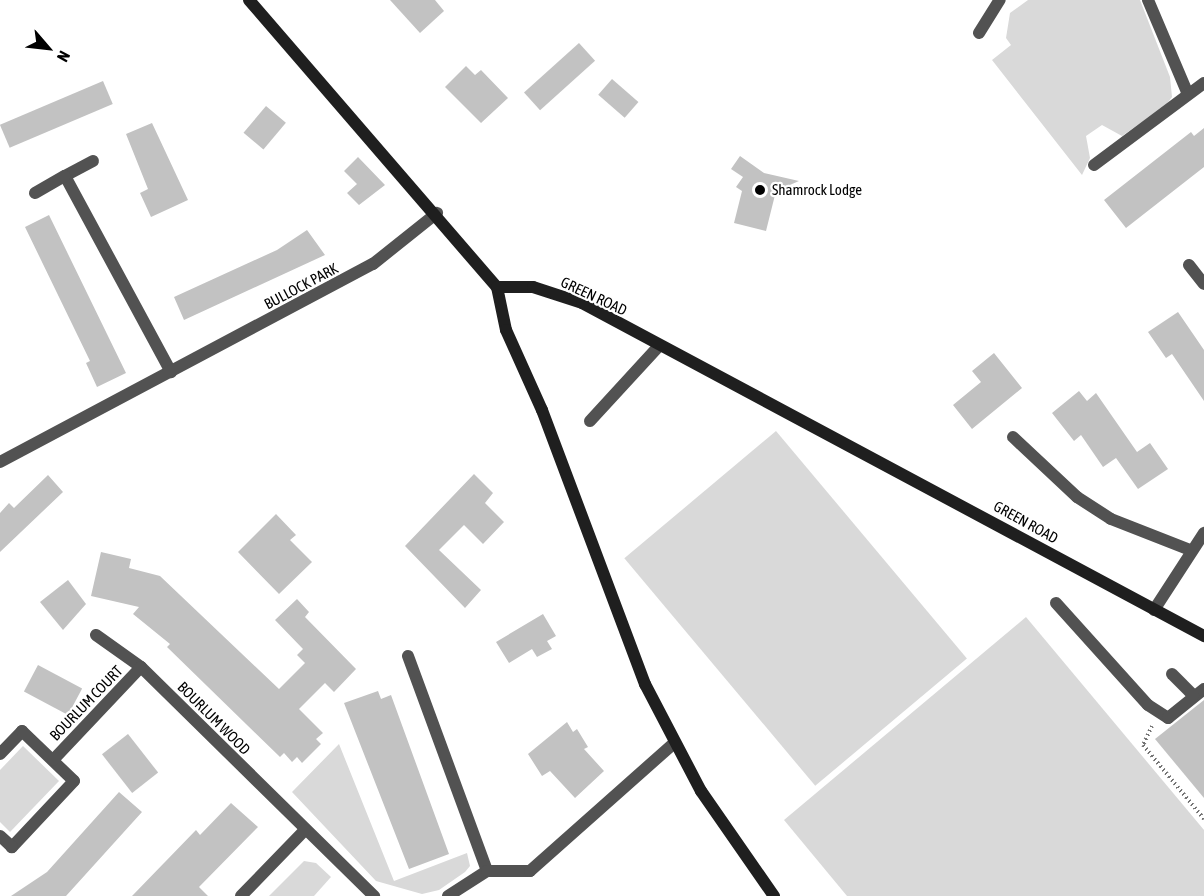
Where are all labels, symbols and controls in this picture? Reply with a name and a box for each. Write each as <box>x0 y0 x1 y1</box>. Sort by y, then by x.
north arrow <box>18 18 78 78</box>
text: N <box>54 48 74 65</box>
place label: Shamrock Lodge <box>772 181 862 199</box>
marker: Shamrock Lodge <box>753 183 767 197</box>
street label: BULLOCK PARK <box>261 259 341 313</box>
street label: GREEN ROAD <box>558 273 630 319</box>
street label: GREEN ROAD <box>991 497 1061 547</box>
street label: BOURLUM COURT <box>46 662 126 744</box>
street label: BOURLUM WOOD <box>174 678 254 758</box>

